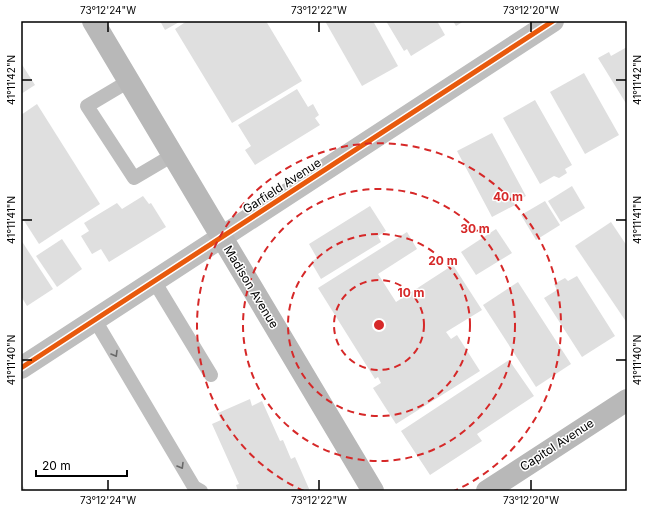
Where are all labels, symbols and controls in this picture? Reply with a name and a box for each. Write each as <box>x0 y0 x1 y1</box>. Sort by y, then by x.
text: 73°12'24"W <box>80 4 136 16</box>
text: 73°12'22"W <box>291 4 347 16</box>
text: 73°12'20"W <box>503 4 559 16</box>
text: 41°11'42"N <box>5 55 17 105</box>
text: 41°11'42"N <box>631 55 643 105</box>
street label: Garfield Avenue <box>240 155 324 217</box>
text: 40 m <box>493 189 523 204</box>
text: 41°11'41"N <box>5 196 17 244</box>
text: 41°11'41"N <box>631 196 643 244</box>
text: 30 m <box>460 221 490 236</box>
street label: Madison Avenue <box>221 243 282 331</box>
text: 20 m <box>428 253 458 268</box>
text: 10 m <box>397 285 425 300</box>
centre of rings <box>372 318 386 332</box>
text: 41°11'40"N <box>5 335 17 385</box>
text: 41°11'40"N <box>631 335 643 385</box>
one-way arrow <box>111 350 118 357</box>
street label: Capitol Avenue <box>517 415 597 474</box>
scale bar <box>36 452 127 478</box>
text: 20 m <box>42 458 71 473</box>
one-way arrow <box>177 462 184 469</box>
text: 73°12'24"W <box>80 494 136 506</box>
text: 73°12'22"W <box>291 494 347 506</box>
text: 73°12'20"W <box>503 494 559 506</box>

